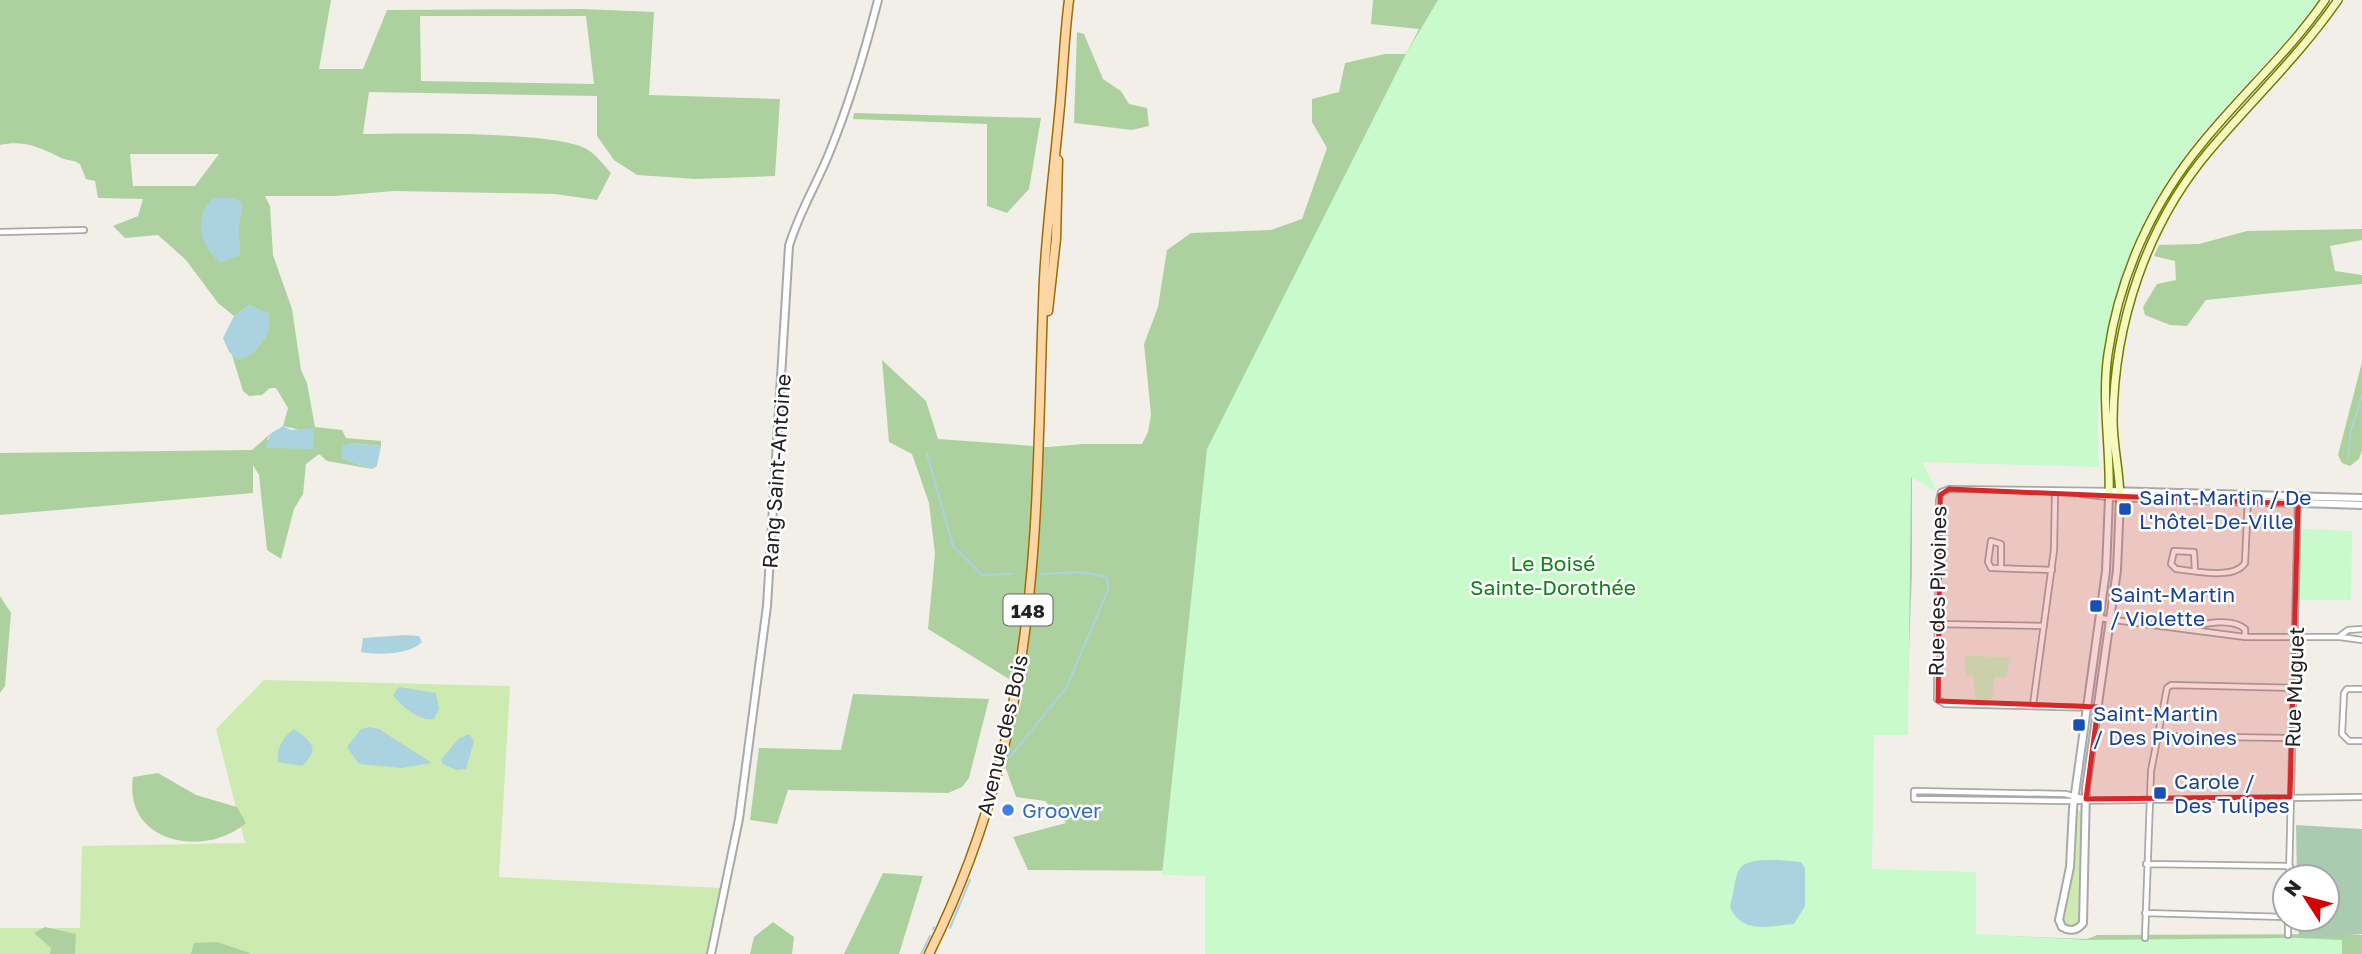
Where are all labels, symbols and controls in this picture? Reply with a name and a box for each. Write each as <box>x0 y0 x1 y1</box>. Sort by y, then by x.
street label: Rang Saint-Antoine <box>756 373 796 569</box>
place label: Saint-Martin / De L'hôtel-De-Ville <box>2139 484 2312 534</box>
marker: Saint-Martin / De L'hôtel-De-Ville <box>2117 501 2133 517</box>
street label: Rue des Pivoines <box>1923 505 1951 677</box>
park label: Le Boisé Sainte-Dorothée <box>1470 550 1636 600</box>
place label: Saint-Martin / Violette <box>2110 581 2235 631</box>
road number: 148 <box>1004 594 1052 625</box>
marker: Saint-Martin / Violette <box>2088 598 2104 614</box>
street label: Rue Muguet <box>2279 626 2309 748</box>
street label: Avenue des Bois <box>971 652 1033 818</box>
place label: Saint-Martin / Des Pivoines <box>2093 700 2237 750</box>
marker: Saint-Martin / Des Pivoines <box>2071 717 2087 733</box>
place label: Carole / Des Tulipes <box>2174 768 2290 818</box>
marker: Carole / Des Tulipes <box>2152 785 2168 801</box>
place label: Groover <box>1022 797 1101 823</box>
marker: Groover <box>1000 802 1016 818</box>
north arrow <box>2271 863 2341 933</box>
text: N <box>2278 875 2305 900</box>

